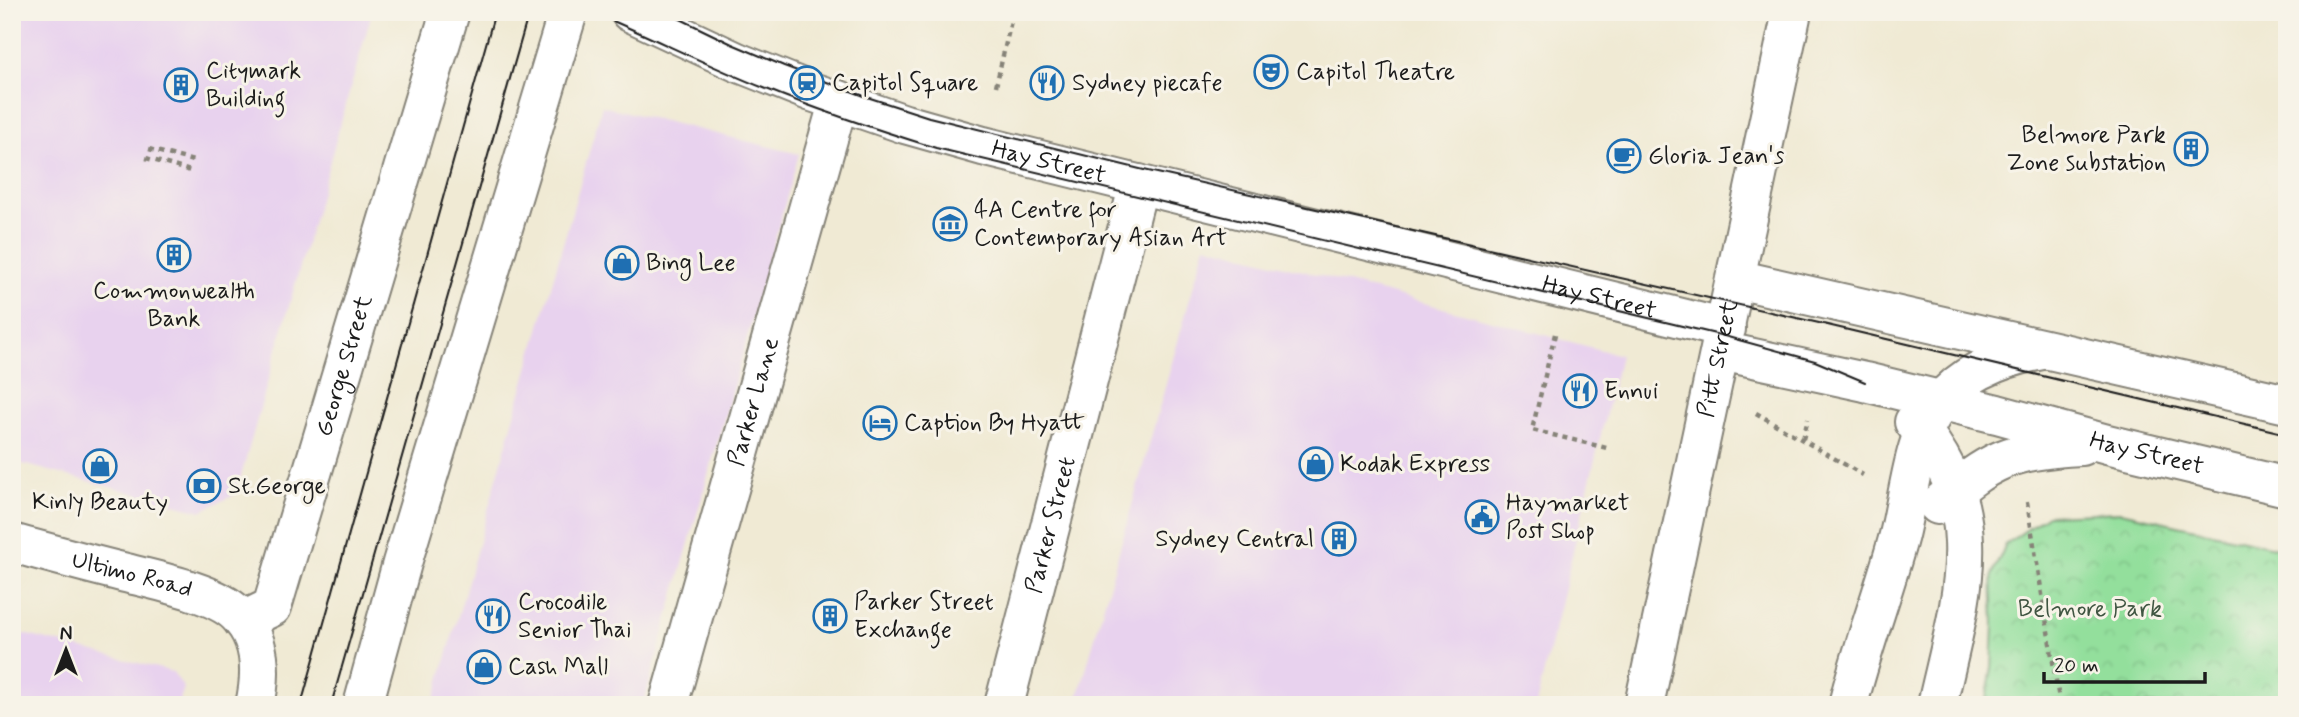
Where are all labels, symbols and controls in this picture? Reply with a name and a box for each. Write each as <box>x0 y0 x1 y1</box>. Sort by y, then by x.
theatre icon: Capitol Theatre <box>1252 53 1290 91</box>
place label: Citymark Building <box>206 56 301 118</box>
place label: Capitol Theatre <box>1296 57 1455 88</box>
station icon: Capitol Square <box>788 64 826 102</box>
restaurant icon: Sydney piecafe <box>1028 64 1066 102</box>
building icon: Citymark Building <box>162 66 200 104</box>
place label: Capitol Square <box>832 68 978 99</box>
place label: Sydney piecafe <box>1072 68 1223 99</box>
place label: Belmore Park Zone substation <box>2007 120 2166 179</box>
building icon: Belmore Park Zone substation <box>2172 130 2210 168</box>
street label: Hay Street <box>988 133 1109 191</box>
cafe icon: Gloria Jean's <box>1605 137 1643 175</box>
place label: Gloria Jean's <box>1648 141 1785 172</box>
place label: 4A Centre for Contemporary Asian Art <box>974 195 1227 254</box>
museum icon: 4A Centre for Contemporary Asian Art <box>931 205 969 243</box>
building icon: Commonwealth Bank <box>155 236 193 274</box>
shop icon: Bing Lee <box>603 244 641 282</box>
place label: Bing Lee <box>646 248 736 281</box>
street label: Hay Street <box>1539 269 1660 327</box>
place label: Commonwealth Bank <box>93 276 255 335</box>
street label: George Street <box>308 291 380 440</box>
street label: Pitt Street <box>1690 297 1746 420</box>
street label: Parker Lane <box>721 334 787 470</box>
restaurant icon: Ennui <box>1561 372 1599 410</box>
place label: Ennui <box>1604 376 1658 407</box>
hotel icon: Caption By Hyatt <box>861 404 899 442</box>
place label: Caption By Hyatt <box>904 408 1085 439</box>
street label: Hay Street <box>2086 424 2207 482</box>
shop icon: Kodak Express <box>1297 445 1335 483</box>
shop icon: Kinly Beauty <box>81 447 119 485</box>
place label: Kodak Express <box>1340 449 1490 480</box>
street label: Parker Street <box>1018 453 1083 597</box>
bank icon: St.George <box>185 467 223 505</box>
place label: St.George <box>228 471 326 504</box>
place label: Kinly Beauty <box>32 487 168 518</box>
place label: Haymarket Post Shop <box>1506 488 1629 547</box>
public building icon: Haymarket Post Shop <box>1463 498 1501 536</box>
building icon: Sydney Central <box>1320 520 1358 558</box>
place label: Sydney Central <box>1155 524 1314 555</box>
street label: Ultimo Road <box>68 544 196 605</box>
place label: Crocodile Senior Thai <box>518 587 632 646</box>
place label: Parker Street Exchange <box>854 587 994 649</box>
park label: Belmore Park <box>2018 594 2162 625</box>
restaurant icon: Crocodile Senior Thai <box>474 597 512 635</box>
building icon: Parker Street Exchange <box>811 597 849 635</box>
north arrow <box>32 616 102 686</box>
text: N <box>60 622 72 647</box>
scale bar <box>2044 640 2204 684</box>
shop icon: Cash Mall <box>465 648 503 686</box>
place label: Cash Mall <box>508 652 608 683</box>
text: 20 m <box>2054 652 2099 680</box>

